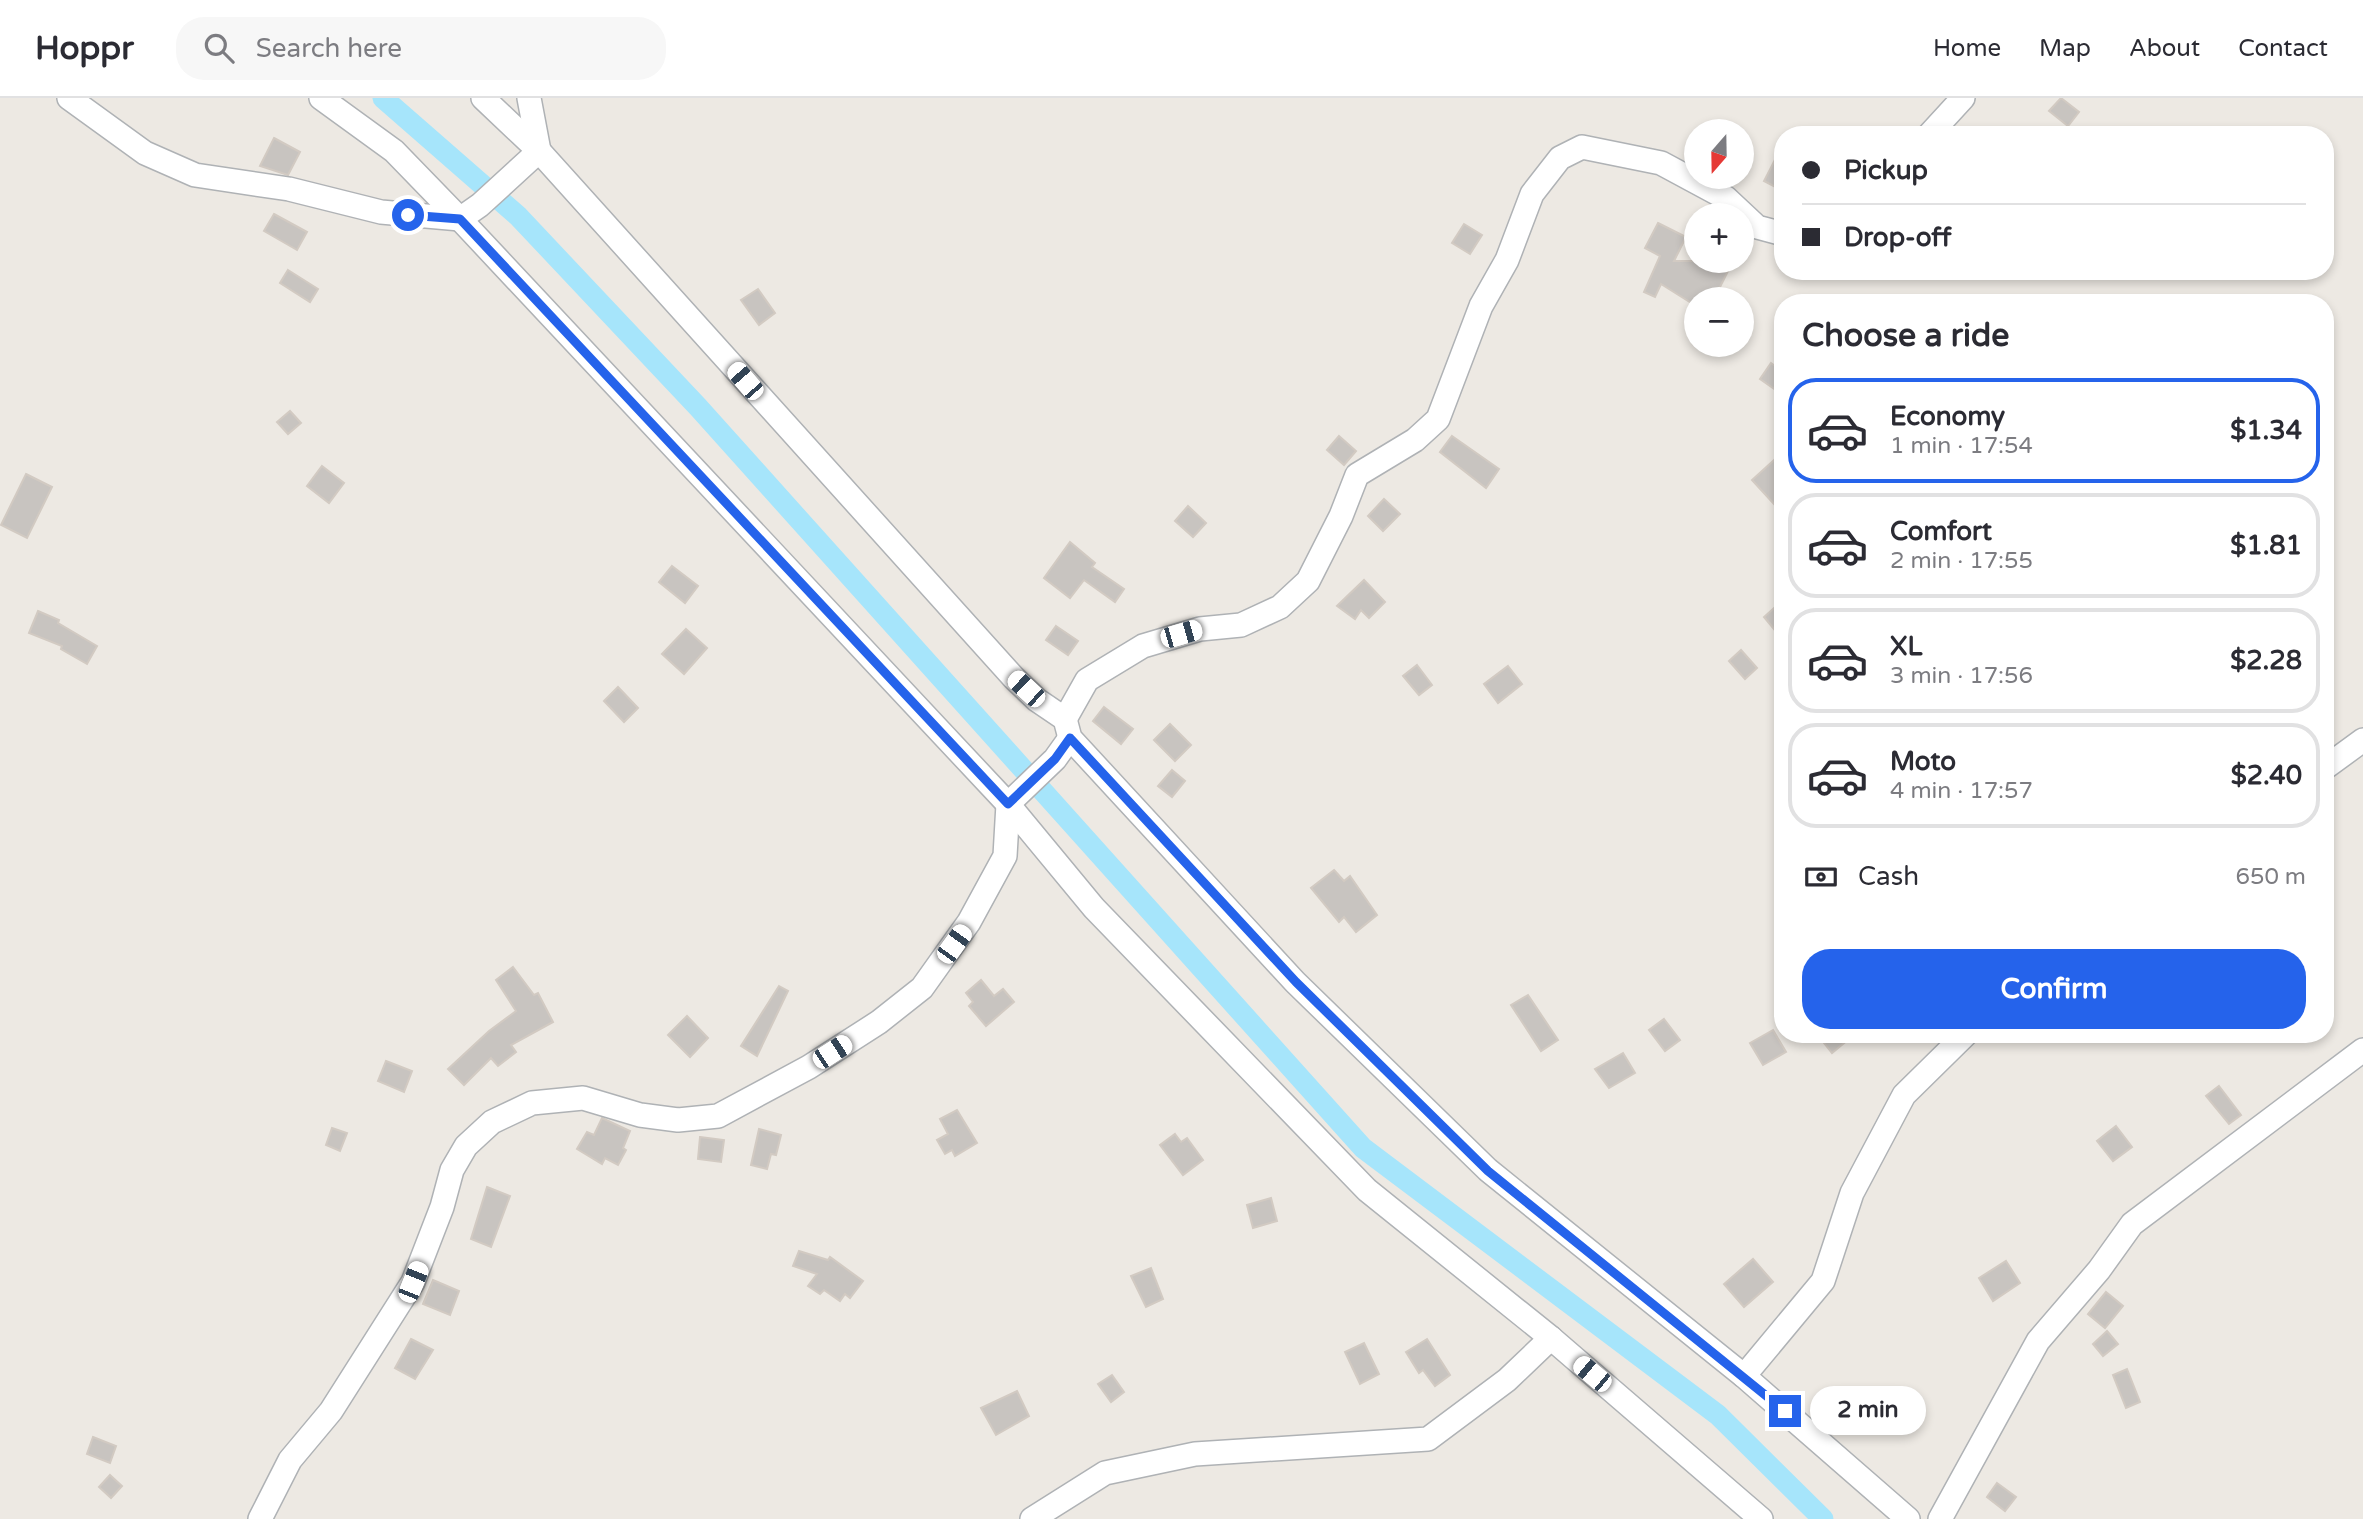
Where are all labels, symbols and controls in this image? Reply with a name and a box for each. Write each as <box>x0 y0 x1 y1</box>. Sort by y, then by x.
search box <box>176 17 666 80</box>
text: Hoppr <box>35 29 134 68</box>
icon: search <box>200 29 238 67</box>
text: Search here <box>256 33 402 64</box>
text: Home <box>1933 34 2001 63</box>
text: Map <box>2039 34 2091 63</box>
text: About <box>2129 34 2200 63</box>
text: Contact <box>2238 34 2328 63</box>
north arrow <box>1684 119 1754 189</box>
map controls <box>1684 119 1754 357</box>
text: Pickup <box>1844 155 1928 186</box>
route start <box>392 199 424 231</box>
button: + <box>1684 203 1754 273</box>
text: Drop-off <box>1844 222 1951 253</box>
button: − <box>1684 287 1754 357</box>
text: Choose a ride <box>1802 317 2009 355</box>
car <box>724 358 767 404</box>
icon: car <box>1806 399 1869 462</box>
text: Economy <box>1890 401 2005 432</box>
text: $1.34 <box>2230 415 2302 446</box>
text: 1 min · 17:54 <box>1890 432 2033 460</box>
icon: car <box>1806 514 1869 577</box>
text: Comfort <box>1890 516 1992 547</box>
text: $1.81 <box>2230 530 2302 561</box>
text: 2 min · 17:55 <box>1890 547 2033 575</box>
car <box>1158 618 1205 650</box>
icon: car <box>1806 629 1869 692</box>
text: XL <box>1890 631 1922 662</box>
text: $2.28 <box>2230 645 2302 676</box>
text: 3 min · 17:56 <box>1890 662 2033 690</box>
car <box>1004 667 1049 711</box>
icon: car <box>1806 744 1869 807</box>
text: Moto <box>1890 746 1956 777</box>
text: $2.40 <box>2231 760 2302 791</box>
text: 4 min · 17:57 <box>1890 777 2033 805</box>
icon: cash <box>1802 858 1840 896</box>
text: Cash <box>1858 861 1919 892</box>
text: 650 m <box>2236 863 2306 891</box>
car <box>934 921 975 967</box>
button: Confirm <box>1802 949 2306 1029</box>
car <box>809 1032 856 1072</box>
car <box>396 1259 431 1305</box>
car <box>1570 1352 1615 1396</box>
callout: 2 min <box>1810 1386 1925 1436</box>
route end <box>1769 1395 1801 1427</box>
text: 2 min <box>1837 1396 1899 1424</box>

